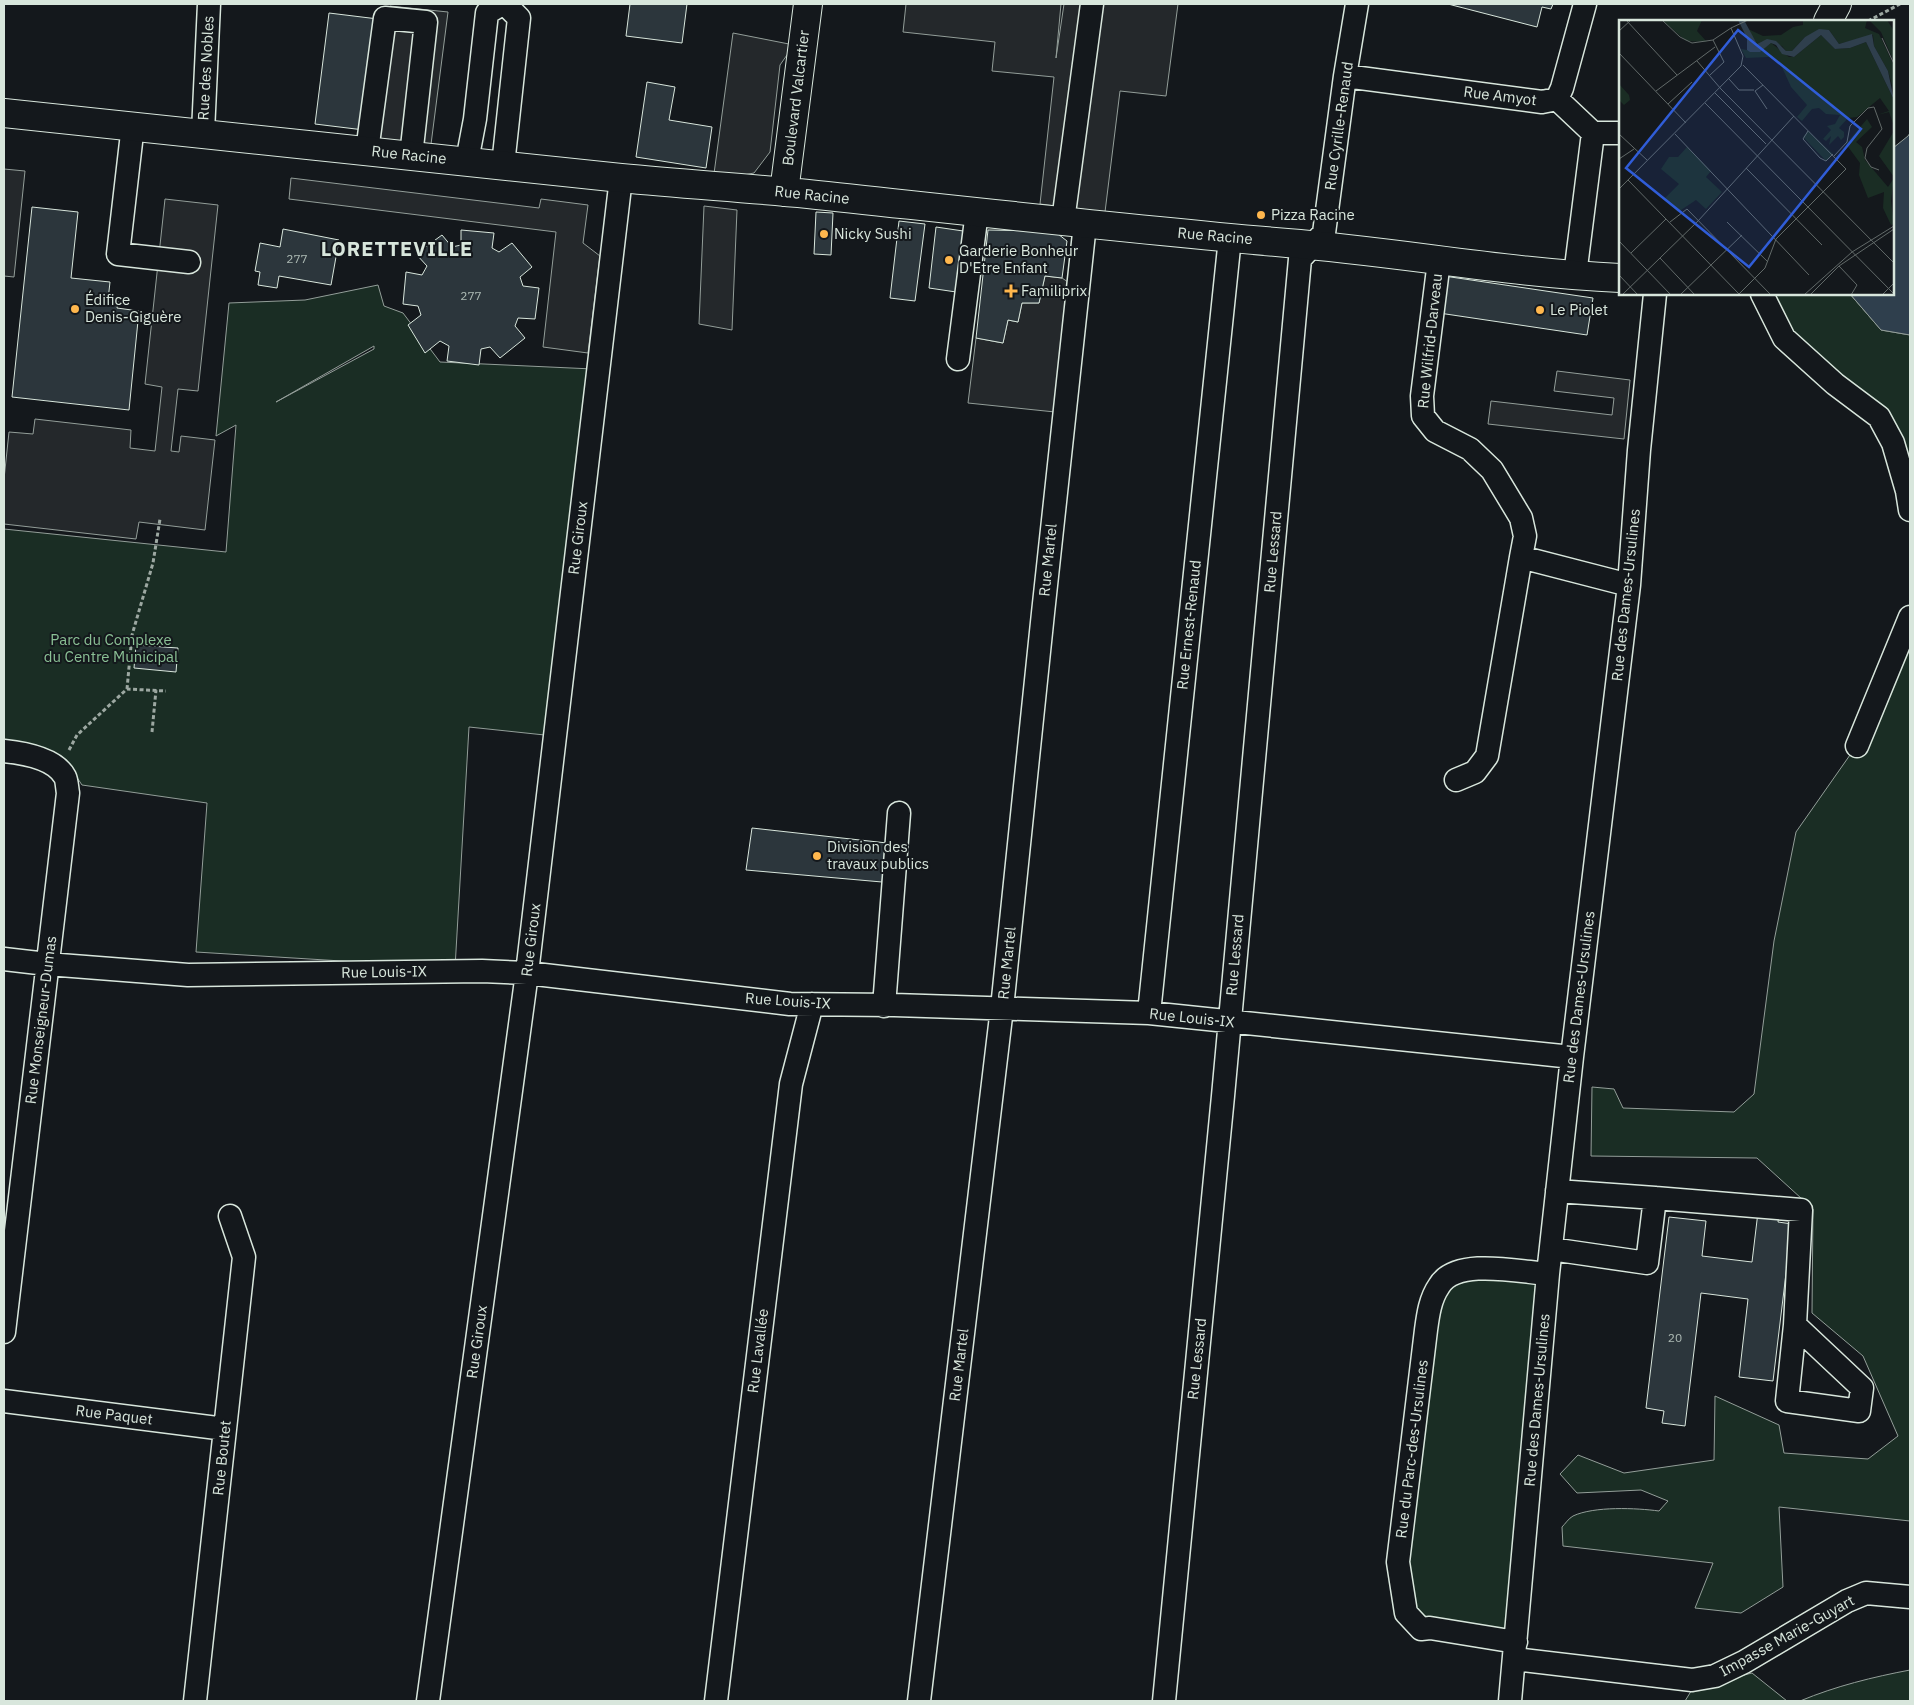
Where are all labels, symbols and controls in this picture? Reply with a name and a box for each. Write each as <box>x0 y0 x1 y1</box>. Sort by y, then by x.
street label: Rue des Nobles <box>193 15 218 121</box>
inset map <box>1619 20 1894 295</box>
street label: Boulevard Valcartier <box>778 29 813 167</box>
street label: Rue Cyrille-Renaud <box>1320 60 1357 192</box>
street label: Rue Amyot <box>1462 82 1538 109</box>
street label: Rue Racine <box>371 141 448 168</box>
street label: Rue Racine <box>774 181 851 208</box>
place label: Pizza Racine <box>1271 205 1355 224</box>
marker: Pizza Racine <box>1255 209 1267 221</box>
street label: Rue Racine <box>1177 223 1253 248</box>
place label: Nicky Sushi <box>834 224 912 243</box>
marker: Nicky Sushi <box>818 228 830 240</box>
district label: LORETTEVILLE <box>321 235 473 262</box>
place label: Garderie Bonheur D'Etre Enfant <box>959 241 1079 277</box>
house number: 277 <box>286 251 308 266</box>
marker: Garderie Bonheur D'Etre Enfant <box>943 254 955 266</box>
street label: Rue Wilfrid-Darveau <box>1413 272 1446 409</box>
place label: Familiprix <box>1021 281 1087 300</box>
marker: Familiprix <box>1005 285 1017 297</box>
house number: 277 <box>460 288 482 303</box>
place label: Édifice Denis-Giguère <box>85 290 181 326</box>
place label: Le Piolet <box>1550 300 1608 319</box>
marker: Édifice Denis-Giguère <box>69 303 81 315</box>
marker: Le Piolet <box>1534 304 1546 316</box>
street label: Rue Giroux <box>564 500 591 576</box>
street label: Rue des Dames-Ursulines <box>1607 508 1644 682</box>
street label: Rue Lessard <box>1259 510 1286 594</box>
street label: Rue Martel <box>1034 523 1061 597</box>
street label: Rue Ernest-Renaud <box>1172 559 1205 691</box>
park label: Parc du Complexe du Centre Municipal <box>44 630 178 666</box>
place label: Division des travaux publics <box>827 837 929 873</box>
marker: Division des travaux publics <box>811 850 823 862</box>
street label: Rue Giroux <box>517 902 544 978</box>
street label: Rue des Dames-Ursulines <box>1558 910 1599 1084</box>
street label: Rue Lessard <box>1221 913 1248 997</box>
street label: Rue Martel <box>993 926 1020 1000</box>
street label: Rue Monseigneur-Dumas <box>21 935 60 1105</box>
street label: Rue Louis-IX <box>341 961 427 982</box>
street label: Rue Louis-IX <box>745 988 832 1013</box>
street label: Rue Louis-IX <box>1148 1004 1236 1031</box>
street label: Rue Giroux <box>462 1304 491 1380</box>
street label: Rue Lavallée <box>743 1308 772 1394</box>
street label: Rue des Dames-Ursulines <box>1519 1313 1554 1487</box>
street label: Rue Lessard <box>1183 1317 1210 1401</box>
street label: Rue Martel <box>945 1327 972 1402</box>
house number: 20 <box>1668 1330 1682 1345</box>
street label: Rue du Parc-des-Ursulines <box>1391 1358 1432 1540</box>
street label: Rue Paquet <box>74 1400 154 1429</box>
street label: Rue Boutet <box>208 1419 235 1496</box>
street label: Impasse Marie-Guyart <box>1716 1591 1857 1681</box>

